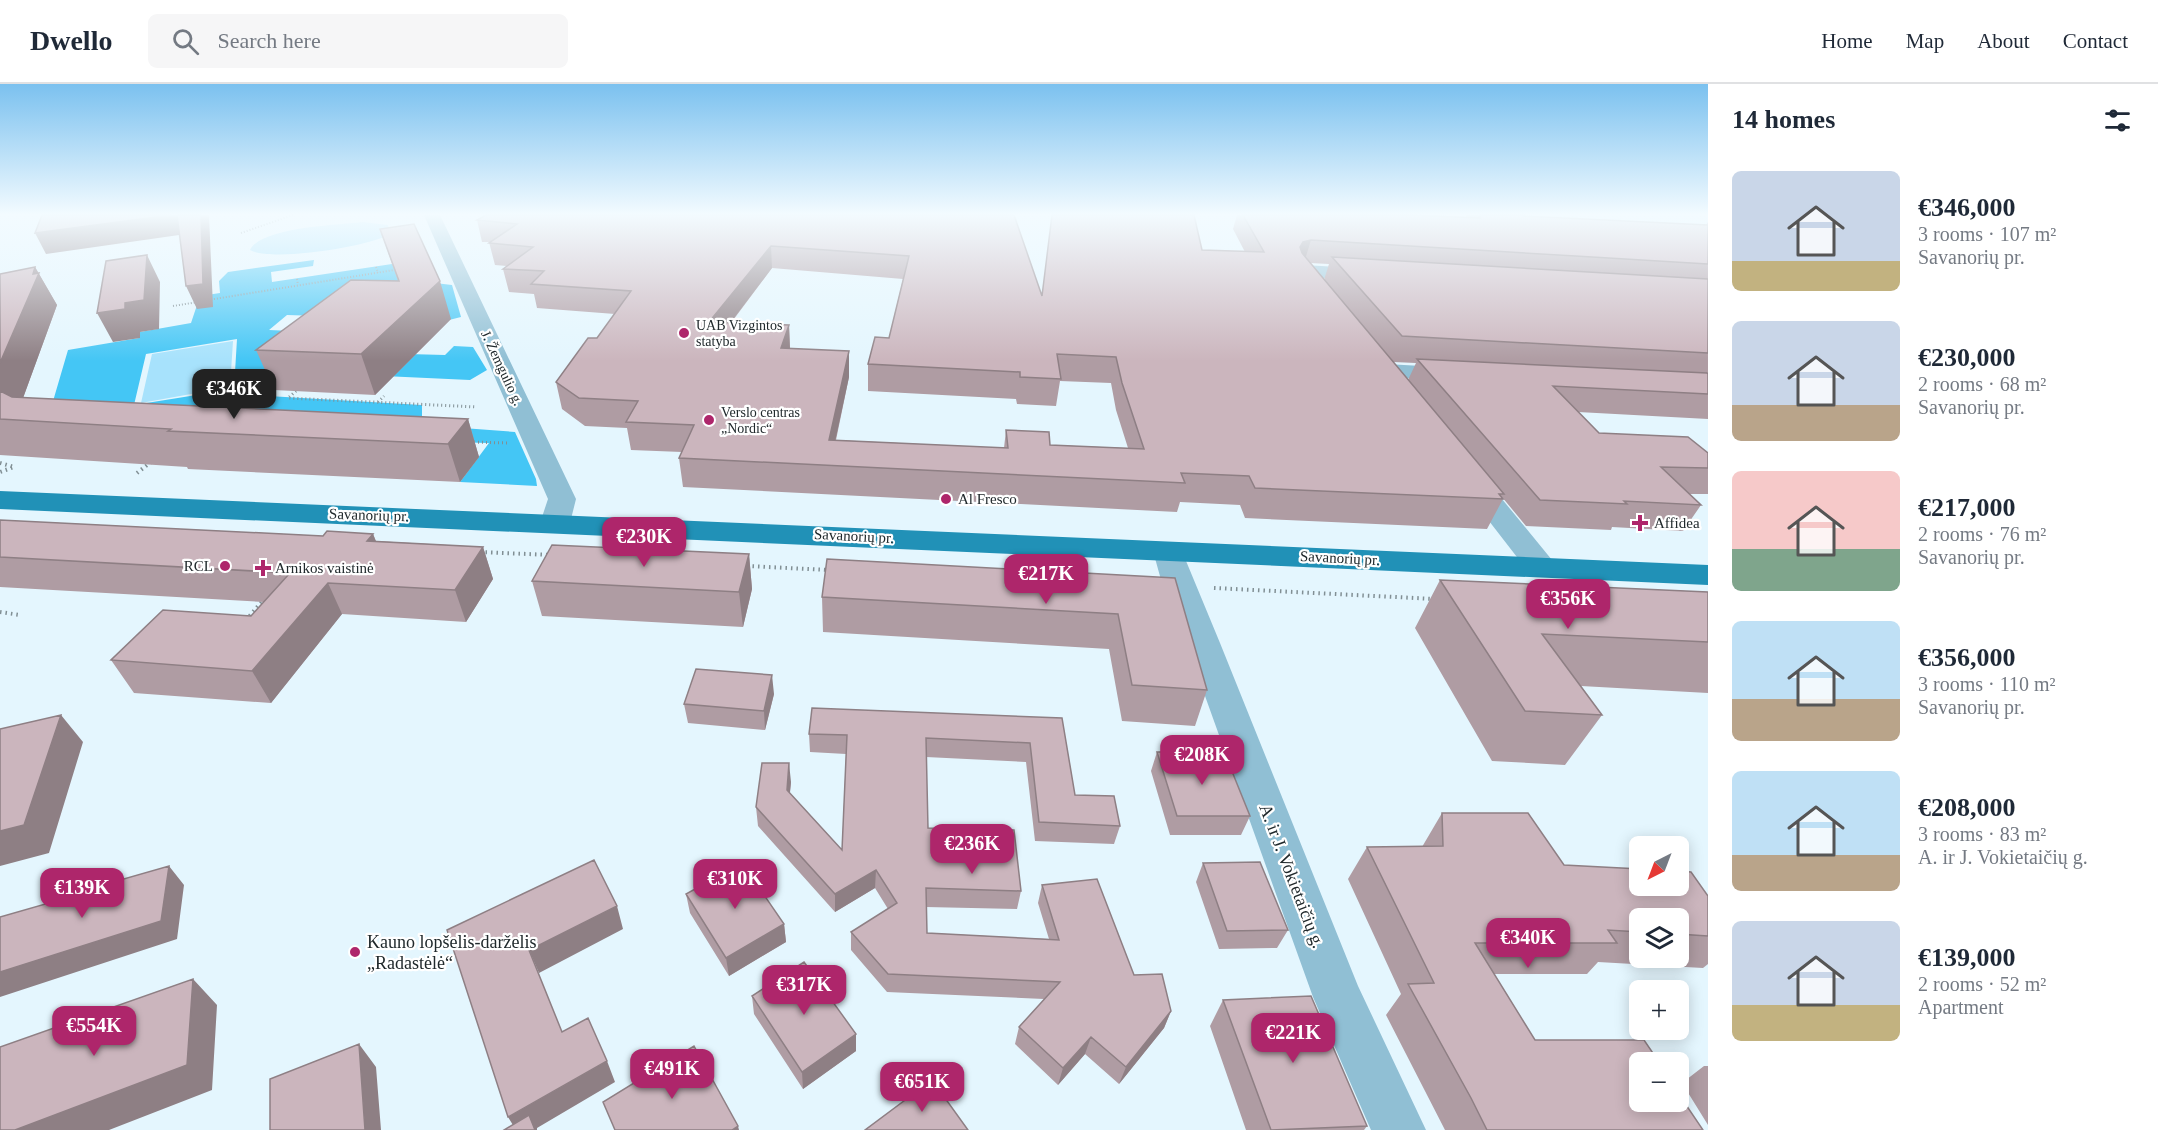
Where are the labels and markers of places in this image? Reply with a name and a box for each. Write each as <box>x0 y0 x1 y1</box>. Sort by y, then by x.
place label: UAB Vizgintos statyba <box>696 318 782 349</box>
marker: UAB Vizgintos statyba <box>677 326 691 340</box>
pin: €346K <box>192 369 276 420</box>
place label: Verslo centras „Nordic“ <box>721 405 800 436</box>
marker: Verslo centras „Nordic“ <box>702 413 716 427</box>
place label: Al Fresco <box>958 491 1017 507</box>
marker: Al Fresco <box>939 492 953 506</box>
marker: Affidea <box>1631 514 1649 532</box>
place label: Affidea <box>1654 515 1700 531</box>
pin: €230K <box>602 517 686 568</box>
pin: €217K <box>1004 554 1088 605</box>
place label: RCL <box>184 558 213 574</box>
marker: RCL <box>218 559 232 573</box>
place label: Arnikos vaistinė <box>275 560 374 576</box>
marker: Arnikos vaistinė <box>256 561 270 575</box>
pin: €356K <box>1526 579 1610 630</box>
pin: €208K <box>1160 735 1244 786</box>
pin: €236K <box>930 824 1014 875</box>
pin: €310K <box>693 859 777 910</box>
pin: €139K <box>40 868 124 919</box>
pin: €340K <box>1486 918 1570 969</box>
place label: Kauno lopšelis-darželis „Radastėlė“ <box>367 932 536 973</box>
marker: Kauno lopšelis-darželis „Radastėlė“ <box>348 945 362 959</box>
pin: €317K <box>762 965 846 1016</box>
pin: €554K <box>52 1006 136 1057</box>
pin: €221K <box>1251 1013 1335 1064</box>
pin: €491K <box>630 1049 714 1100</box>
pin: €651K <box>880 1062 964 1113</box>

